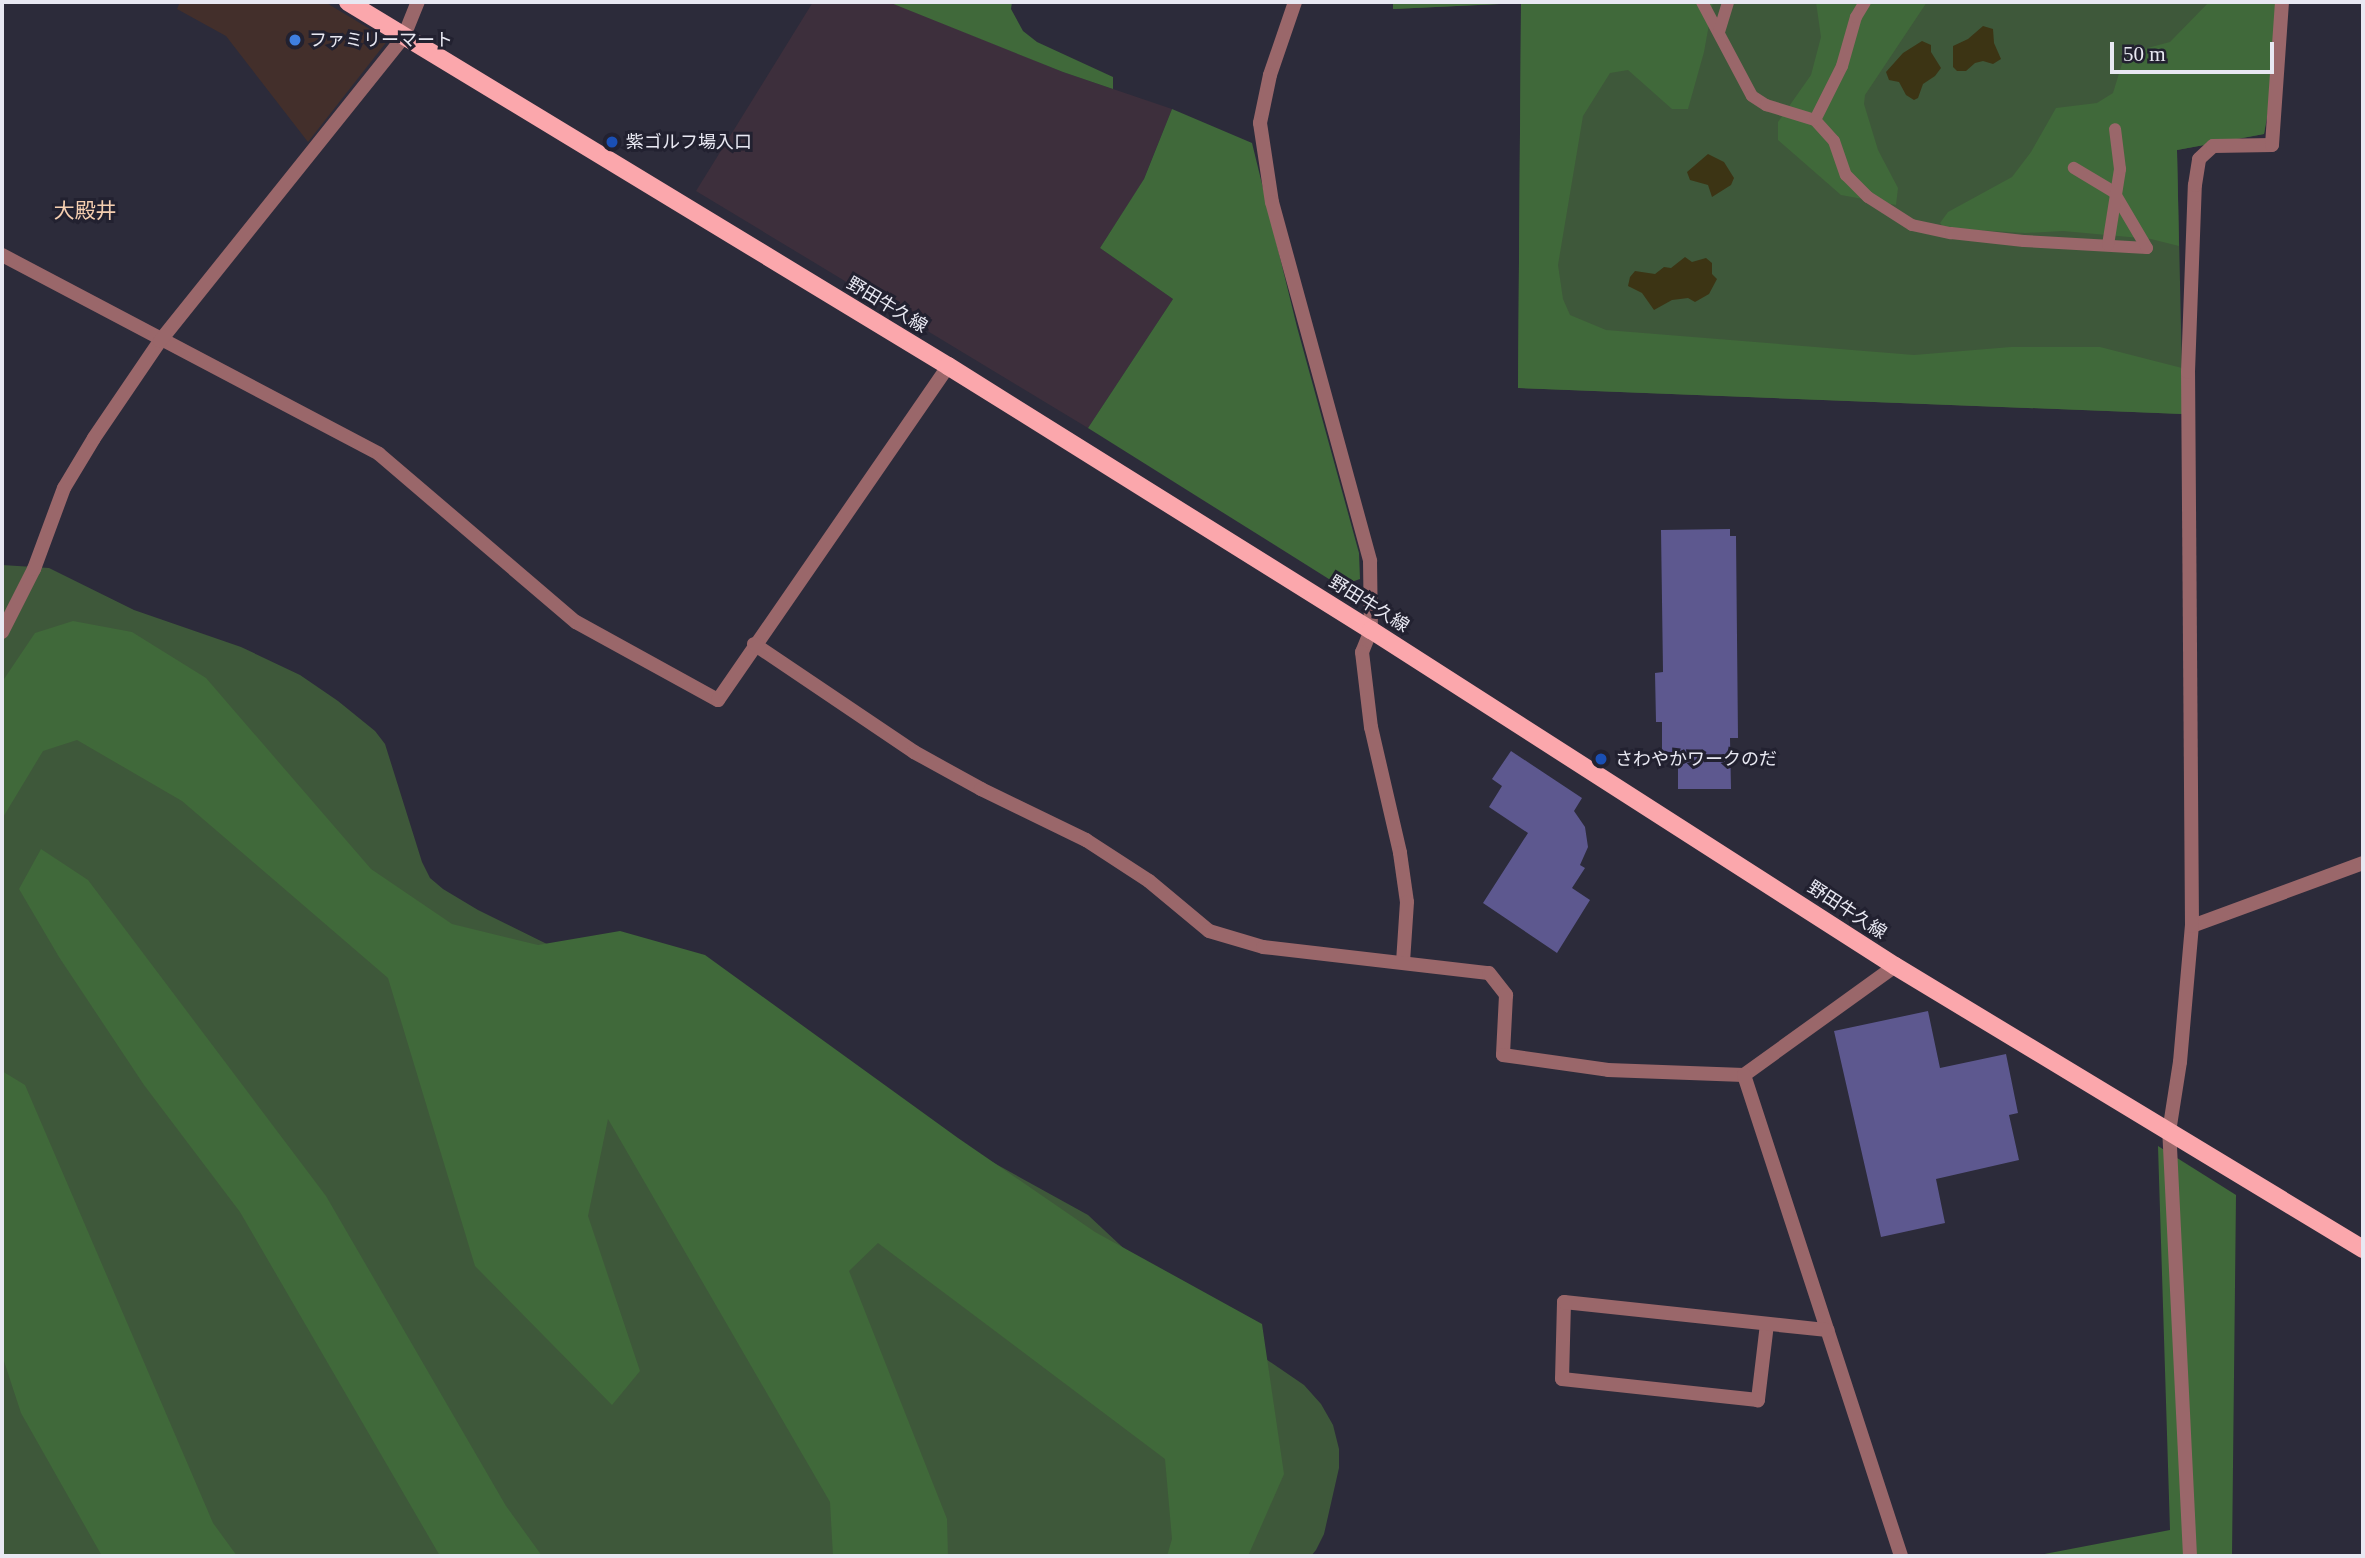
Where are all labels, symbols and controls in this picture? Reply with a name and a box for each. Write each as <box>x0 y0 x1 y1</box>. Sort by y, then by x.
scale bar <box>2113 28 2278 72</box>
place label: ファミリーマート <box>309 29 453 51</box>
marker: ファミリーマート <box>287 32 303 48</box>
text: 50 m <box>2123 42 2166 66</box>
place label: 紫ゴルフ場入口 <box>626 131 752 153</box>
marker: 紫ゴルフ場入口 <box>604 134 620 150</box>
district label: 大殿井 <box>54 198 116 224</box>
street label: 野田牛久線 <box>843 273 931 337</box>
street label: 野田牛久線 <box>1325 571 1413 637</box>
place label: さわやかワークのだ <box>1615 748 1777 770</box>
marker: さわやかワークのだ <box>1593 751 1609 767</box>
street label: 野田牛久線 <box>1803 876 1891 944</box>

